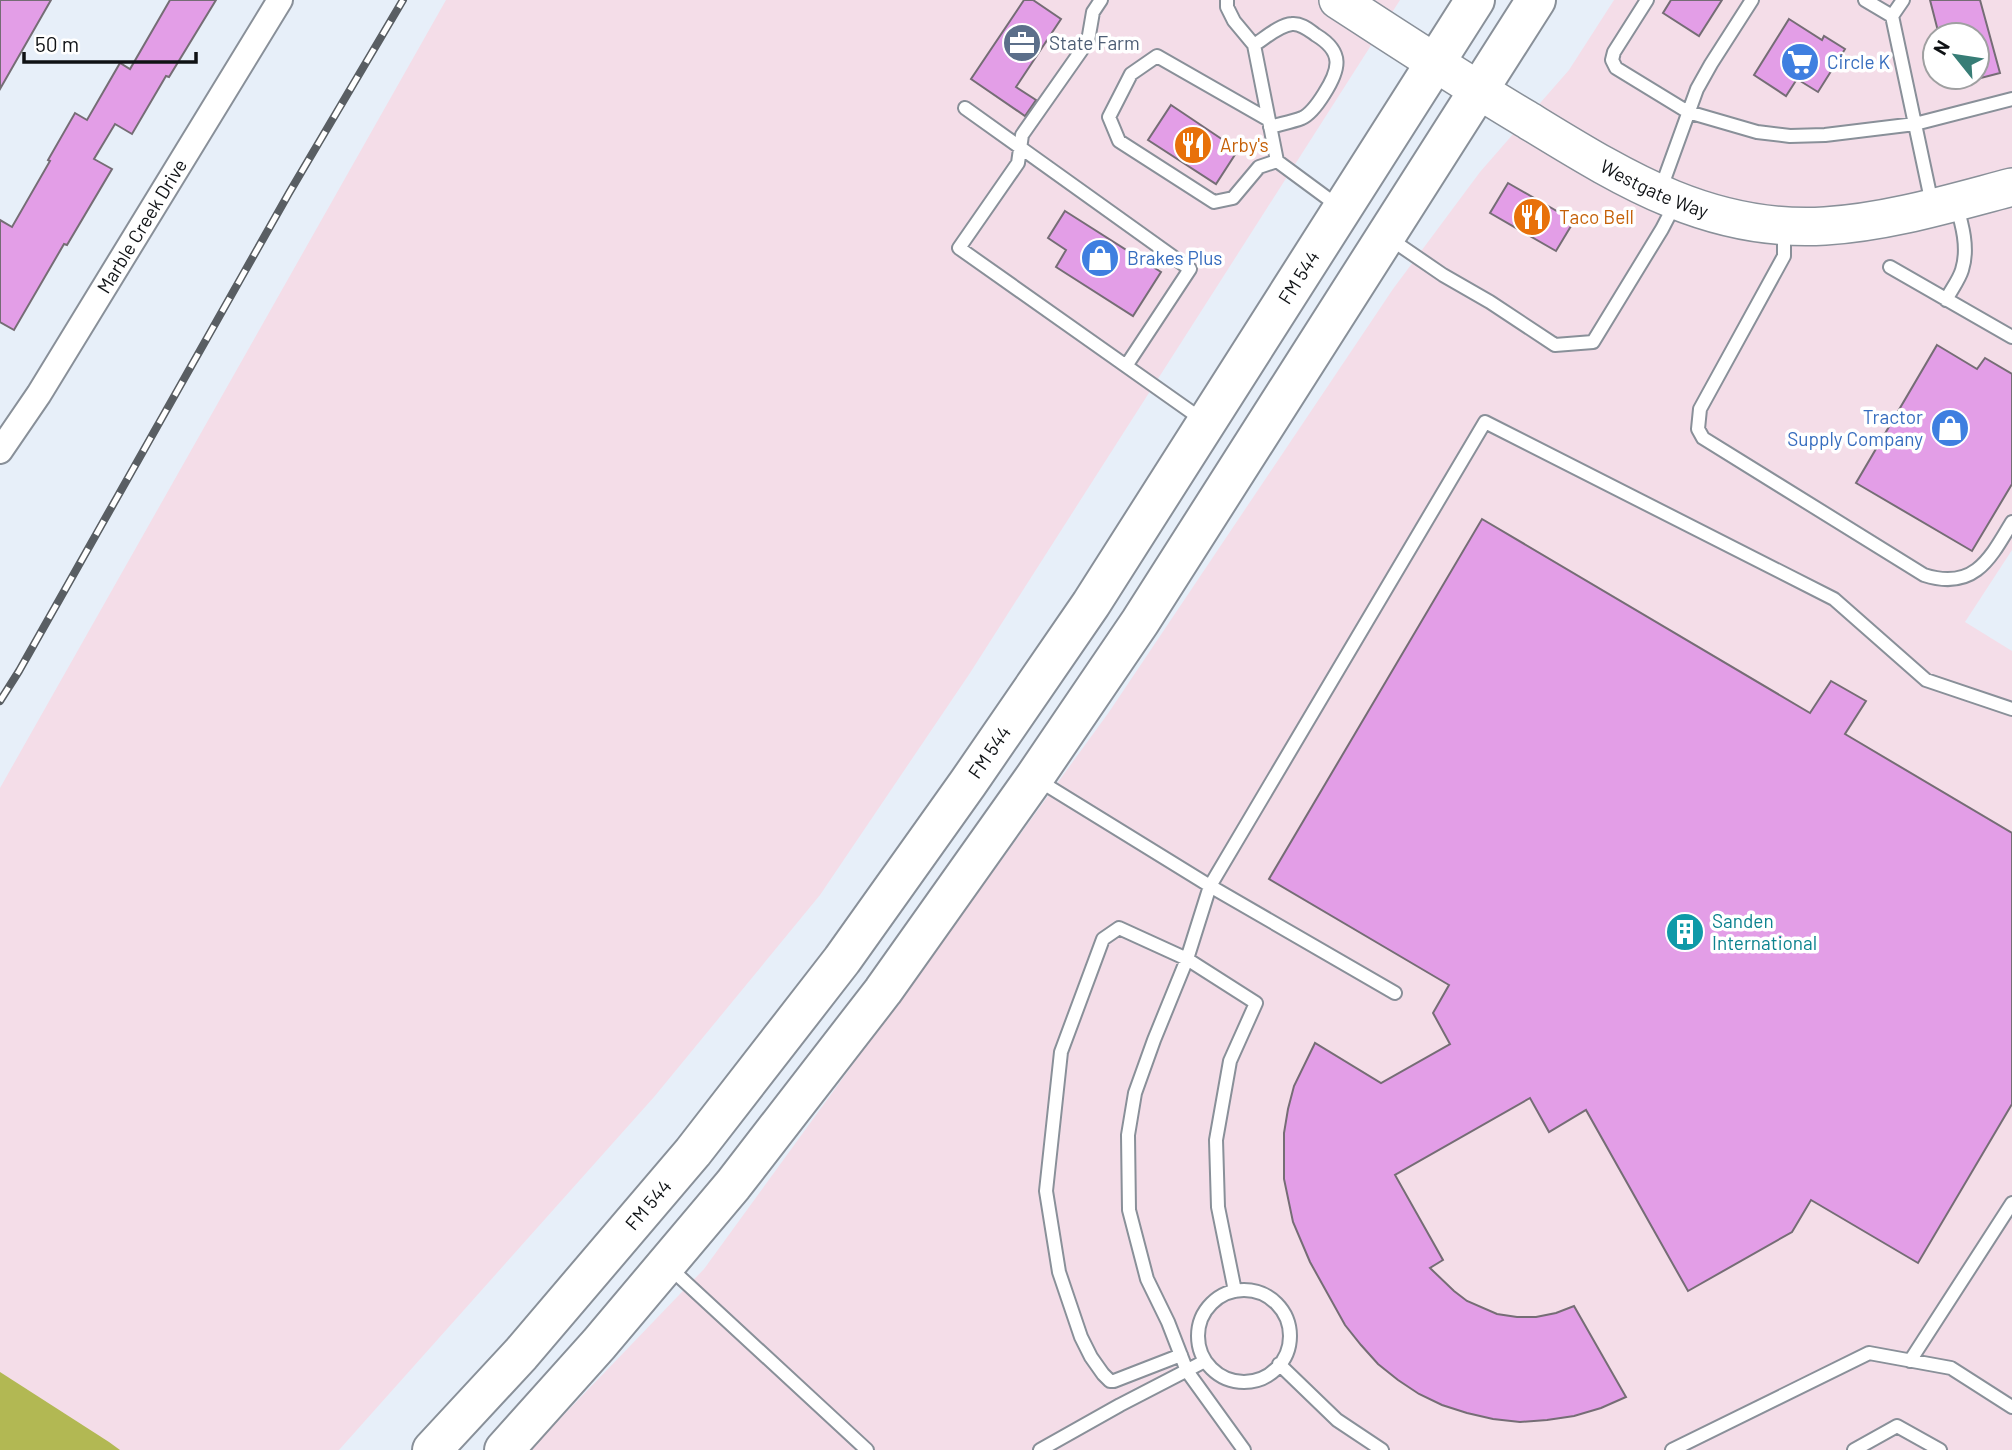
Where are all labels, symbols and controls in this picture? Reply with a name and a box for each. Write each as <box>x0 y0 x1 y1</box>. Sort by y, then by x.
scale bar <box>24 21 196 65</box>
north arrow <box>1921 21 1991 91</box>
office icon: State Farm <box>1001 22 1043 64</box>
text: 50 m <box>35 31 79 56</box>
place label: State Farm <box>1049 31 1140 54</box>
text: N <box>1928 36 1954 58</box>
supermarket icon: Circle K <box>1779 41 1821 83</box>
place label: Circle K <box>1827 50 1890 73</box>
restaurant icon: Arby's <box>1172 124 1214 166</box>
place label: Arby's <box>1220 133 1269 156</box>
street label: Marble Creek Drive <box>92 154 191 297</box>
street label: Westgate Way <box>1597 154 1712 222</box>
restaurant icon: Taco Bell <box>1511 196 1553 238</box>
place label: Taco Bell <box>1559 205 1634 228</box>
shop icon: Brakes Plus <box>1079 237 1121 279</box>
place label: Brakes Plus <box>1127 246 1223 269</box>
street label: FM 544 <box>1273 246 1324 308</box>
place label: Tractor Supply Company <box>1787 405 1923 450</box>
shop icon: Tractor Supply Company <box>1929 407 1971 449</box>
street label: FM 544 <box>963 721 1015 783</box>
place label: Sanden International <box>1712 909 1817 954</box>
building icon: Sanden International <box>1664 911 1706 953</box>
street label: FM 544 <box>620 1174 676 1234</box>

